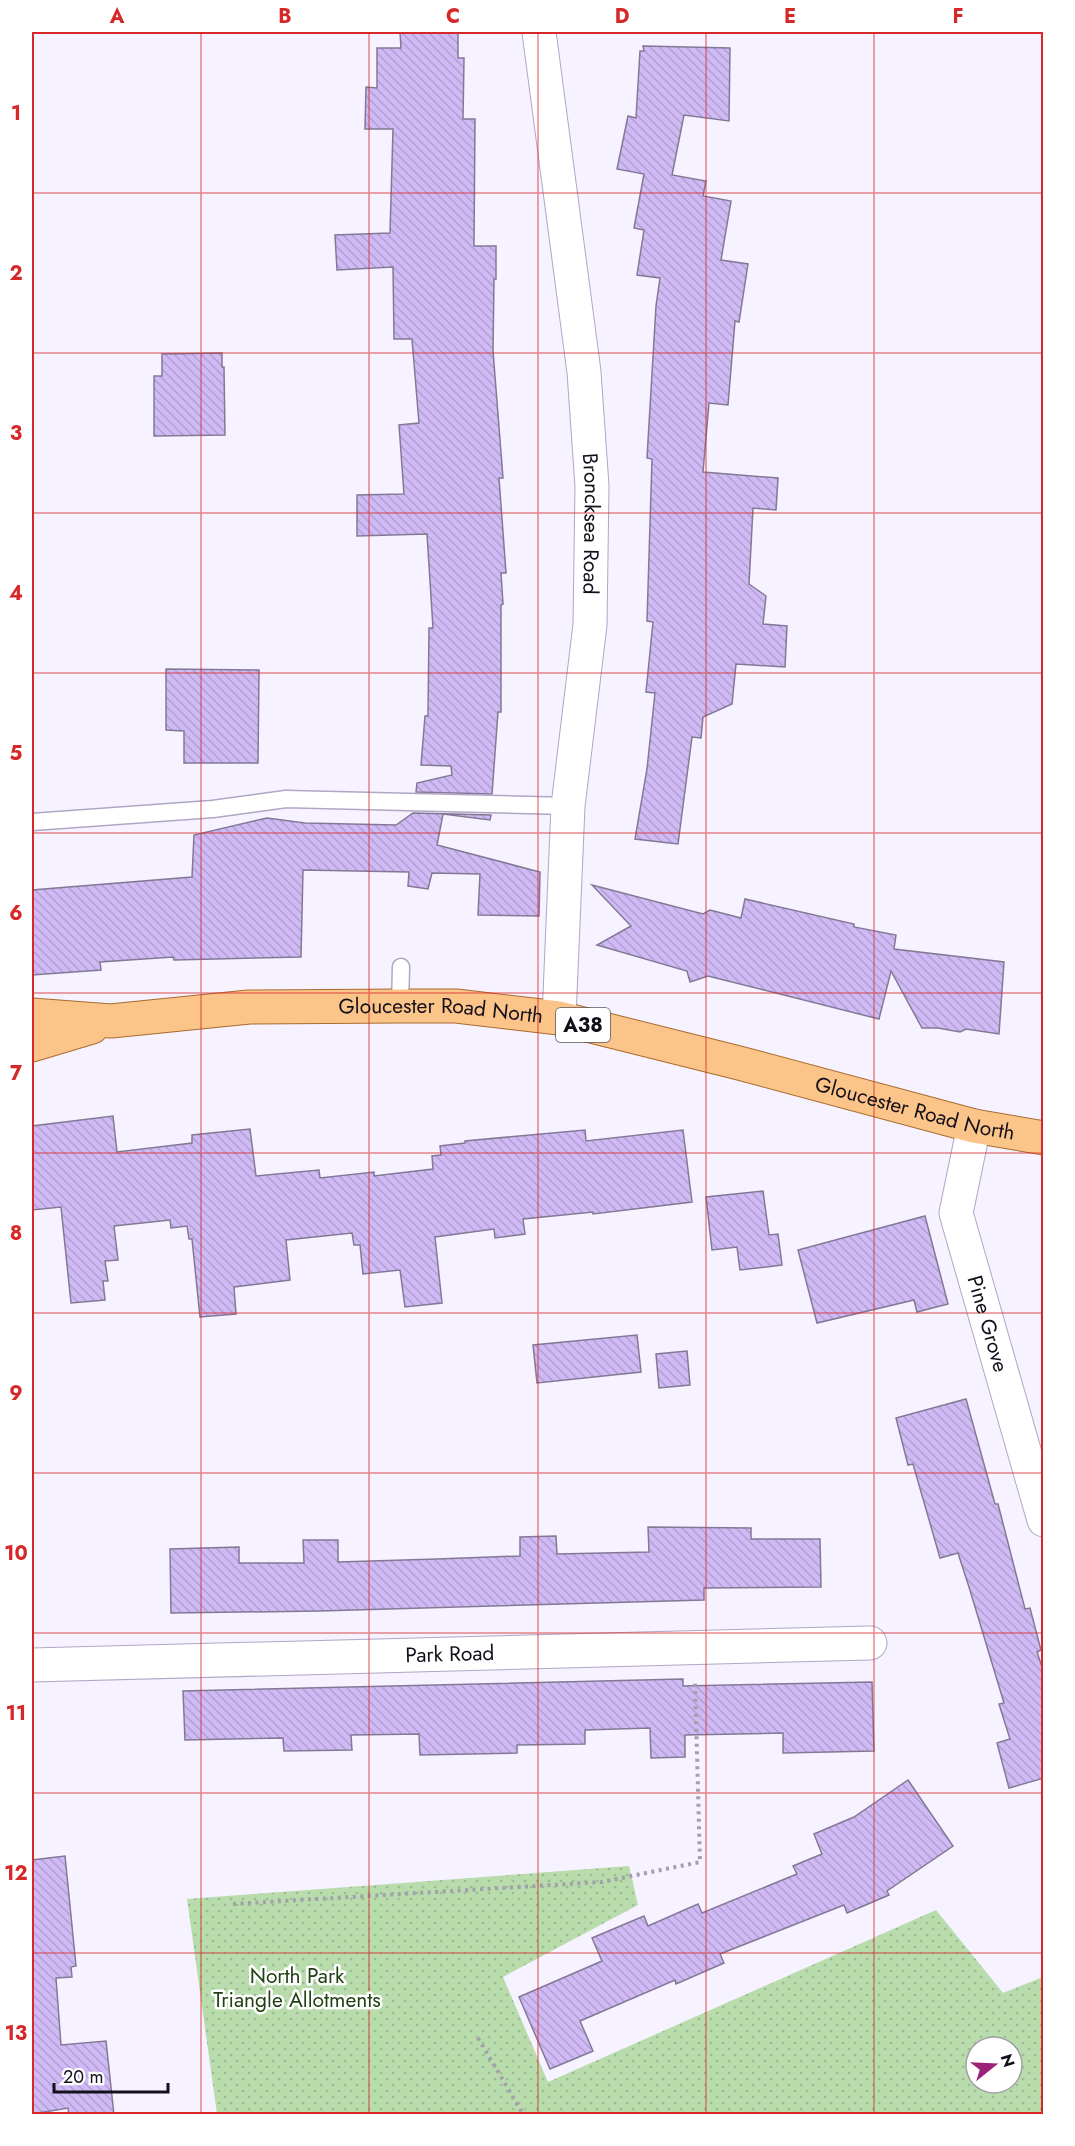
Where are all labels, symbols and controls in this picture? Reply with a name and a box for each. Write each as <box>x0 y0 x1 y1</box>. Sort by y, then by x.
text: A <box>109 2 125 31</box>
text: B <box>278 2 292 31</box>
text: C <box>446 2 460 31</box>
text: D <box>615 2 629 31</box>
text: E <box>784 2 796 31</box>
text: F <box>952 2 964 31</box>
text: 1 <box>11 99 21 128</box>
text: 2 <box>9 259 23 288</box>
text: 3 <box>10 419 22 448</box>
street label: Broncksea Road <box>575 452 607 595</box>
text: 4 <box>9 579 23 608</box>
text: 5 <box>10 739 23 768</box>
text: 6 <box>9 899 23 928</box>
street label: Gloucester Road North <box>338 991 545 1031</box>
road number: A38 <box>556 1008 610 1042</box>
text: 7 <box>10 1059 23 1088</box>
street label: Gloucester Road North <box>812 1069 1017 1148</box>
text: 8 <box>10 1219 22 1248</box>
street label: Pine Grove <box>960 1272 1016 1376</box>
text: 9 <box>9 1379 23 1408</box>
text: 10 <box>4 1539 28 1568</box>
street label: Park Road <box>405 1638 495 1670</box>
text: 11 <box>6 1699 26 1728</box>
text: 12 <box>4 1859 28 1888</box>
park label: North Park Triangle Allotments <box>213 1961 381 2015</box>
text: 13 <box>5 2019 27 2048</box>
north arrow <box>964 2035 1024 2095</box>
text: N <box>995 2051 1021 2070</box>
scale bar <box>54 2056 168 2094</box>
text: 20 m <box>63 2064 103 2090</box>

